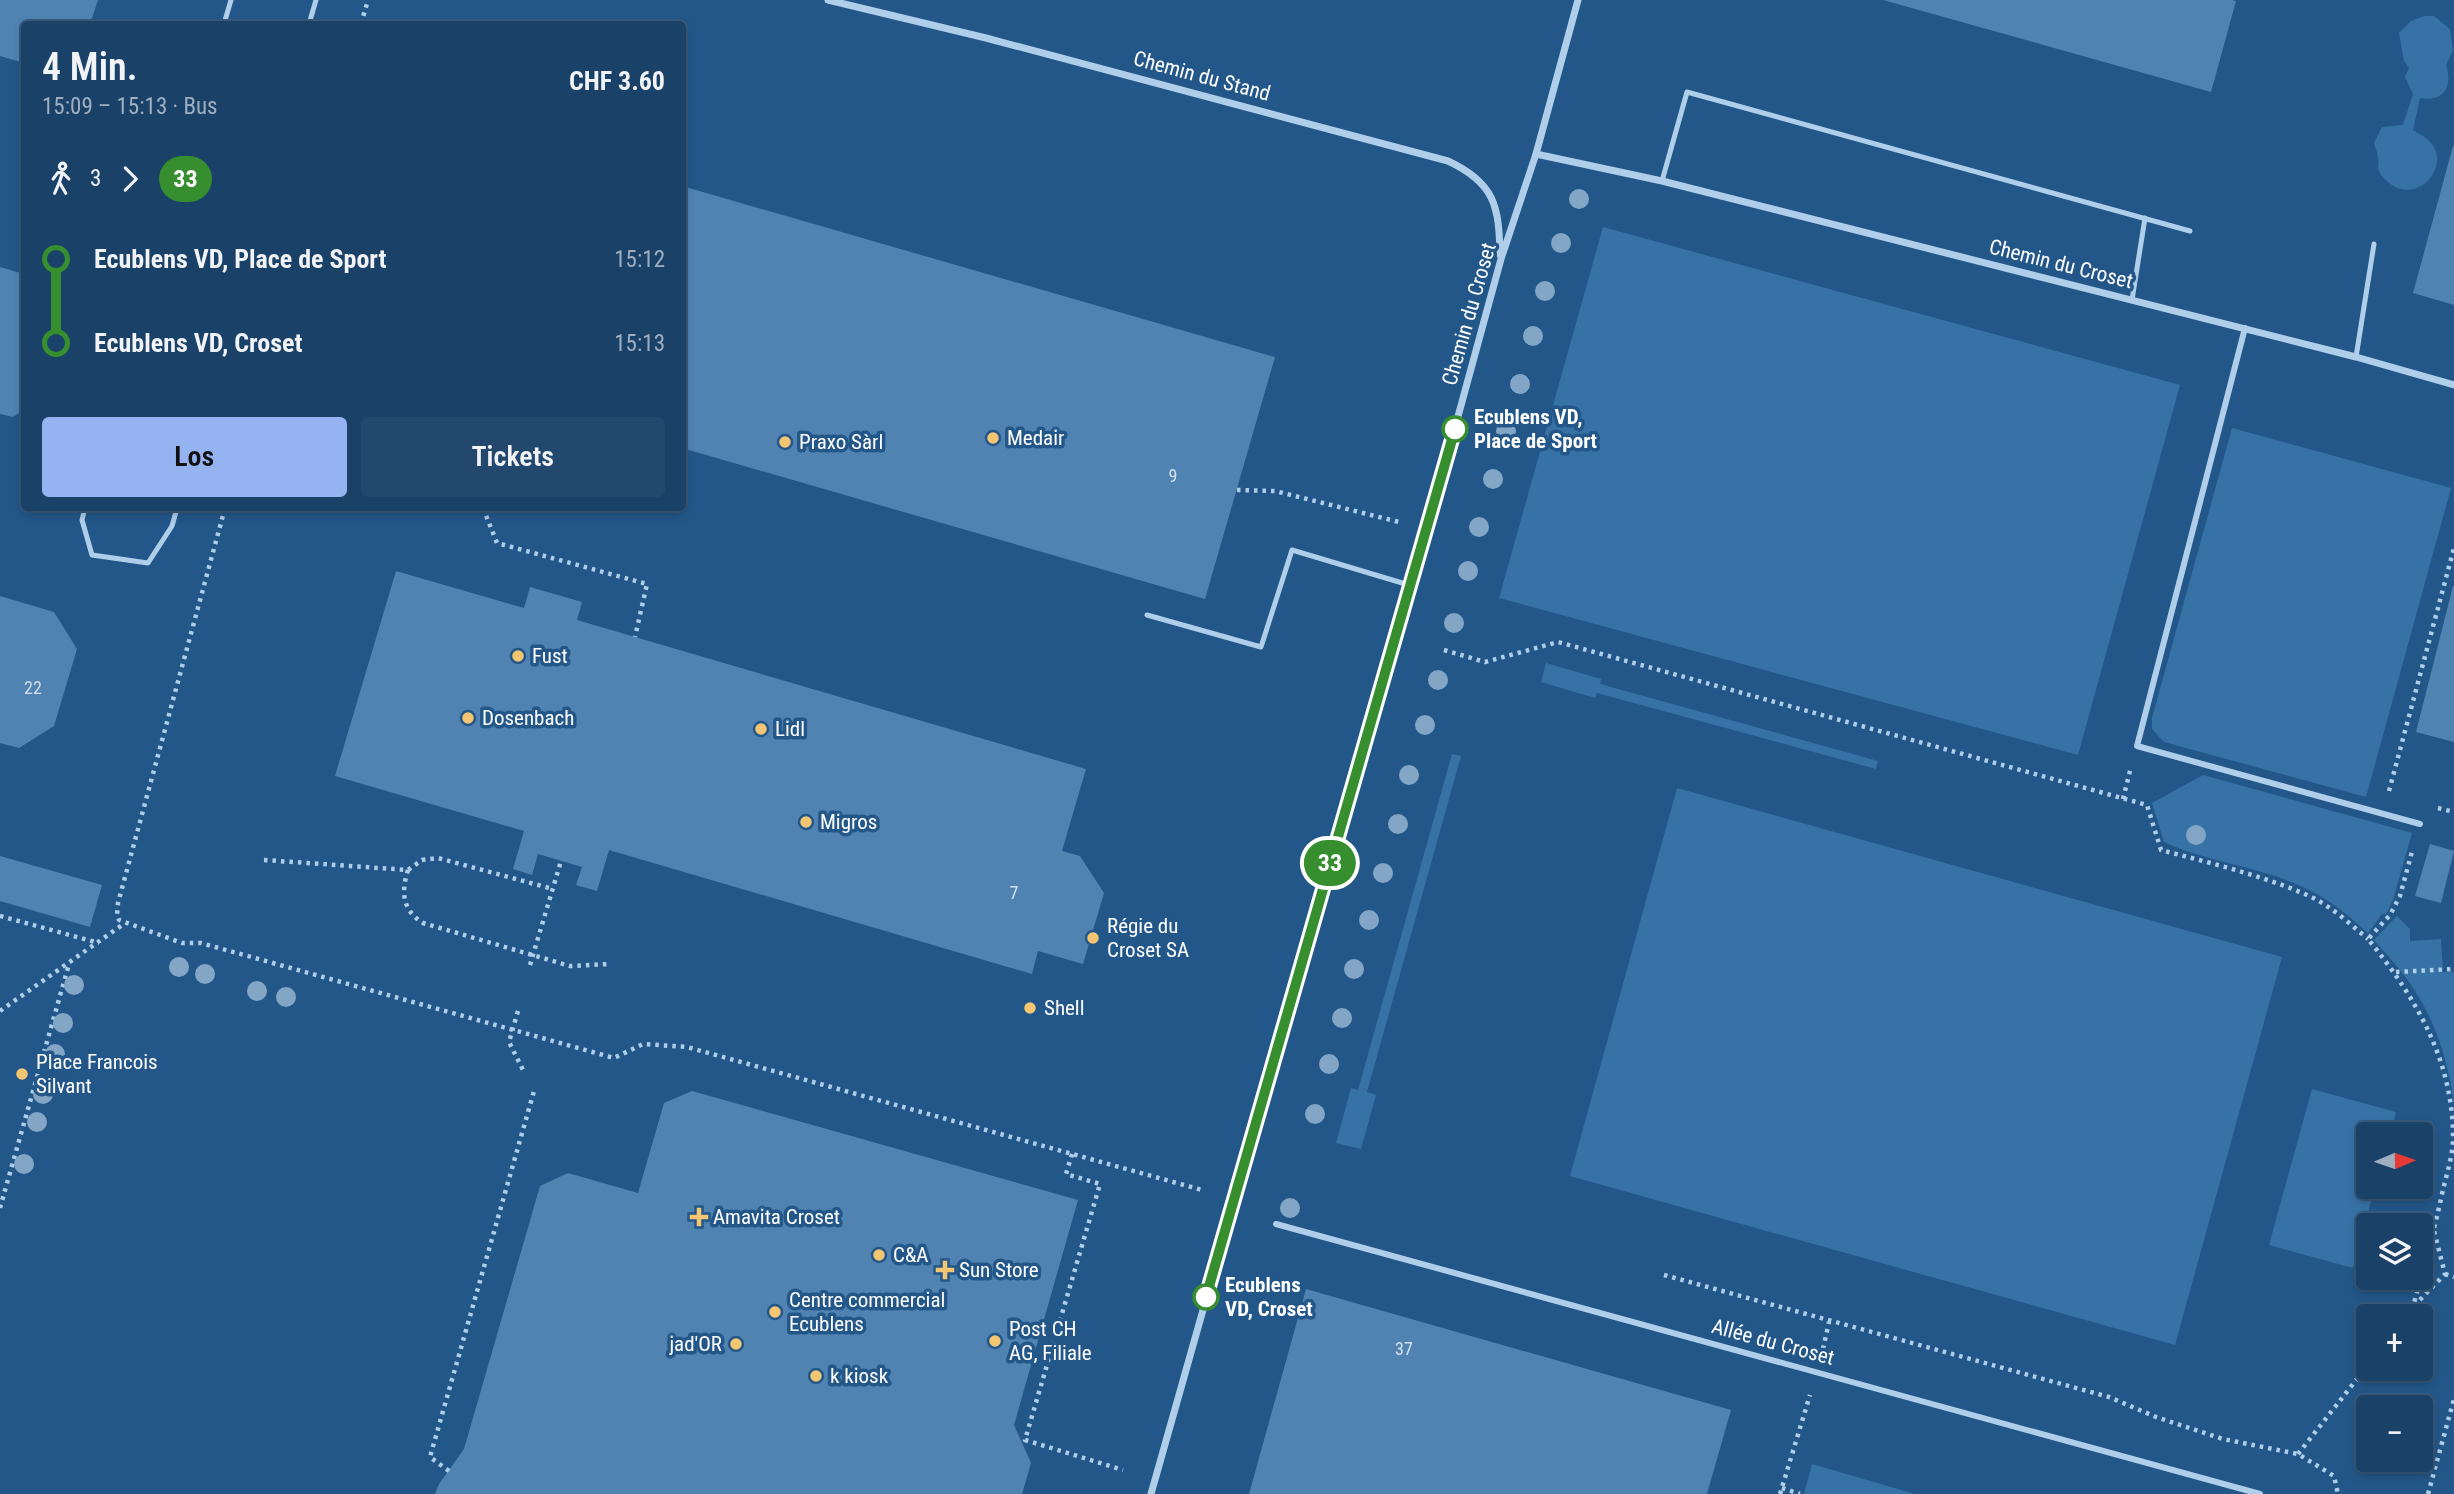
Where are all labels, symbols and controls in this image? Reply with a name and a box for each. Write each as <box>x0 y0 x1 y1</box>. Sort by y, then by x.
text: 4 Min. <box>42 45 137 89</box>
street label: Chemin du Stand <box>1131 46 1273 106</box>
text: CHF 3.60 <box>569 66 665 96</box>
text: 15:09 – 15:13 · Bus <box>42 93 218 120</box>
icon: walk <box>42 160 80 198</box>
icon: forward <box>111 160 149 198</box>
text: 3 <box>90 165 101 192</box>
text: 33 <box>173 165 198 193</box>
street label: Chemin du Croset <box>1987 235 2135 293</box>
street label: Chemin du Croset <box>1437 240 1501 388</box>
text: Ecublens VD, Place de Sport <box>94 244 387 274</box>
text: 15:12 <box>614 246 665 273</box>
text: Ecublens VD, Croset <box>94 328 302 358</box>
text: 15:13 <box>614 330 665 357</box>
place label: Ecublens VD, Place de Sport <box>1474 405 1597 453</box>
marker: Ecublens VD, Place de Sport <box>1442 416 1468 442</box>
button: Los <box>42 417 347 497</box>
button: Tickets <box>361 417 665 497</box>
place label: Medair <box>1007 426 1064 450</box>
place label: Praxo Sàrl <box>799 430 883 454</box>
marker: Medair <box>985 430 1001 446</box>
marker: Praxo Sàrl <box>777 434 793 450</box>
house number: 9 <box>1169 465 1177 486</box>
place label: Fust <box>532 644 568 668</box>
marker: Fust <box>510 648 526 664</box>
house number: 22 <box>24 677 42 698</box>
place label: Dosenbach <box>482 706 574 730</box>
marker: Dosenbach <box>460 710 476 726</box>
place label: Lidl <box>775 717 805 741</box>
marker: Lidl <box>753 721 769 737</box>
place label: Migros <box>820 810 877 834</box>
marker: Migros <box>798 814 814 830</box>
line badge: 33 <box>1298 840 1362 886</box>
text: 33 <box>1318 849 1342 877</box>
house number: 7 <box>1010 882 1019 903</box>
place label: Régie du Croset SA <box>1107 914 1189 962</box>
marker: Régie du Croset SA <box>1085 930 1101 946</box>
place label: Shell <box>1044 996 1085 1020</box>
marker: Shell <box>1022 1000 1038 1016</box>
place label: Place Francois Silvant <box>36 1050 158 1098</box>
marker: Place Francois Silvant <box>14 1066 30 1082</box>
north arrow <box>2356 1122 2432 1199</box>
map controls <box>2356 1122 2433 1472</box>
place label: Amavita Croset <box>713 1205 840 1229</box>
marker: Amavita Croset <box>691 1209 707 1225</box>
button: layers <box>2356 1213 2433 1290</box>
place label: C&A <box>893 1243 928 1267</box>
marker: C&A <box>871 1247 887 1263</box>
place label: Sun Store <box>959 1258 1039 1282</box>
marker: Sun Store <box>937 1262 953 1278</box>
place label: Ecublens VD, Croset <box>1225 1273 1313 1321</box>
marker: Ecublens VD, Croset <box>1193 1284 1219 1310</box>
place label: Centre commercial Ecublens <box>789 1288 945 1336</box>
marker: Centre commercial Ecublens <box>767 1304 783 1320</box>
button: + <box>2356 1304 2433 1381</box>
street label: Allée du Croset <box>1709 1314 1837 1370</box>
place label: Post CH AG, Filiale <box>1009 1317 1092 1365</box>
place label: jad'OR <box>668 1332 722 1356</box>
marker: Post CH AG, Filiale <box>987 1333 1003 1349</box>
marker: jad'OR <box>728 1336 744 1352</box>
house number: 37 <box>1395 1338 1413 1359</box>
place label: k kiosk <box>830 1364 889 1388</box>
marker: k kiosk <box>808 1368 824 1384</box>
button: − <box>2356 1395 2433 1472</box>

